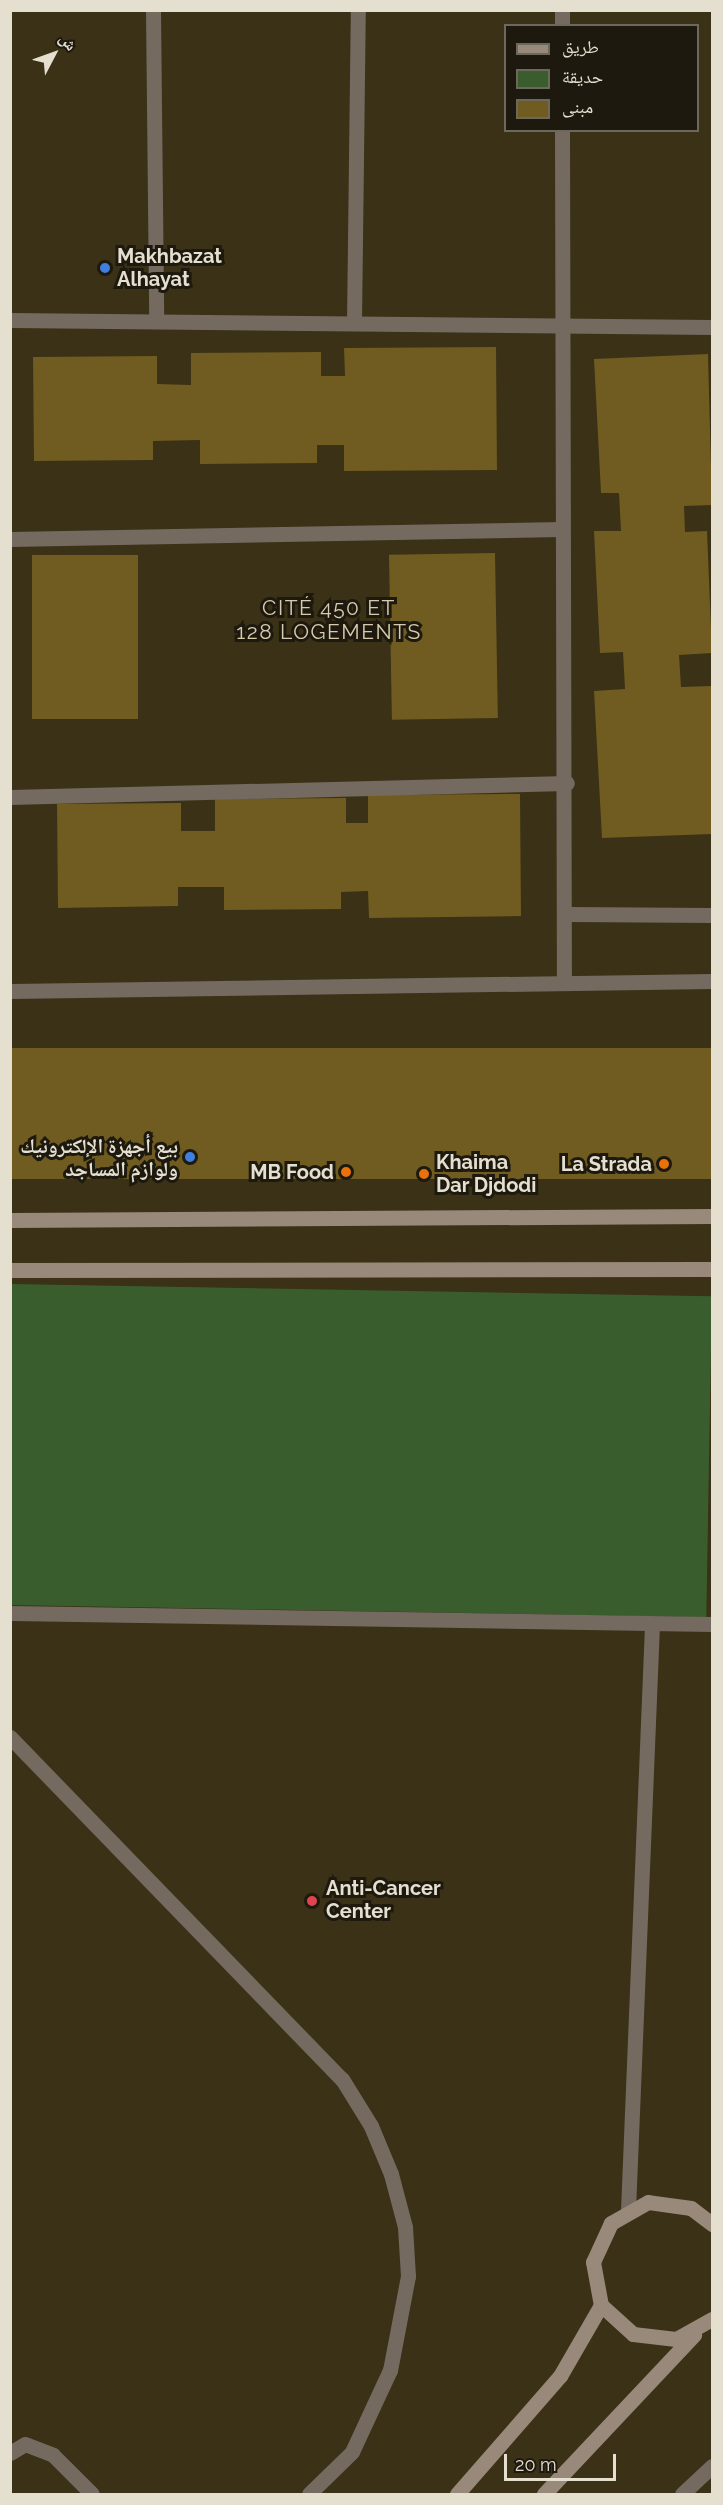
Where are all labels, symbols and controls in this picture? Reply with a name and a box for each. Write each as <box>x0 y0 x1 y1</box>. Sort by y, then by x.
north arrow <box>24 24 84 84</box>
legend <box>504 24 699 132</box>
text: ش <box>55 29 81 54</box>
text: طريق <box>562 36 599 57</box>
text: حديقة <box>562 66 603 87</box>
text: مبنى <box>562 96 593 117</box>
place label: Makhbazat Alhayat <box>117 244 222 291</box>
marker: Makhbazat Alhayat <box>98 261 112 275</box>
district label: CITÉ 450 ET 128 LOGEMENTS <box>236 595 422 645</box>
place label: بيع أجهزة الإلكترونيك ولوازم المساجد <box>20 1134 178 1181</box>
marker: بيع أجهزة الإلكترونيك ولوازم المساجد <box>183 1150 197 1164</box>
place label: Khaima Dar Djdodi <box>436 1150 537 1197</box>
place label: La Strada <box>561 1152 652 1176</box>
marker: La Strada <box>657 1157 671 1171</box>
place label: MB Food <box>250 1160 334 1184</box>
marker: MB Food <box>339 1165 353 1179</box>
marker: Khaima Dar Djdodi <box>417 1167 431 1181</box>
place label: Anti-Cancer Center <box>326 1877 441 1924</box>
marker: Anti-Cancer Center <box>303 1892 321 1910</box>
scale bar <box>507 2442 620 2480</box>
text: 20 m <box>515 2454 557 2475</box>

